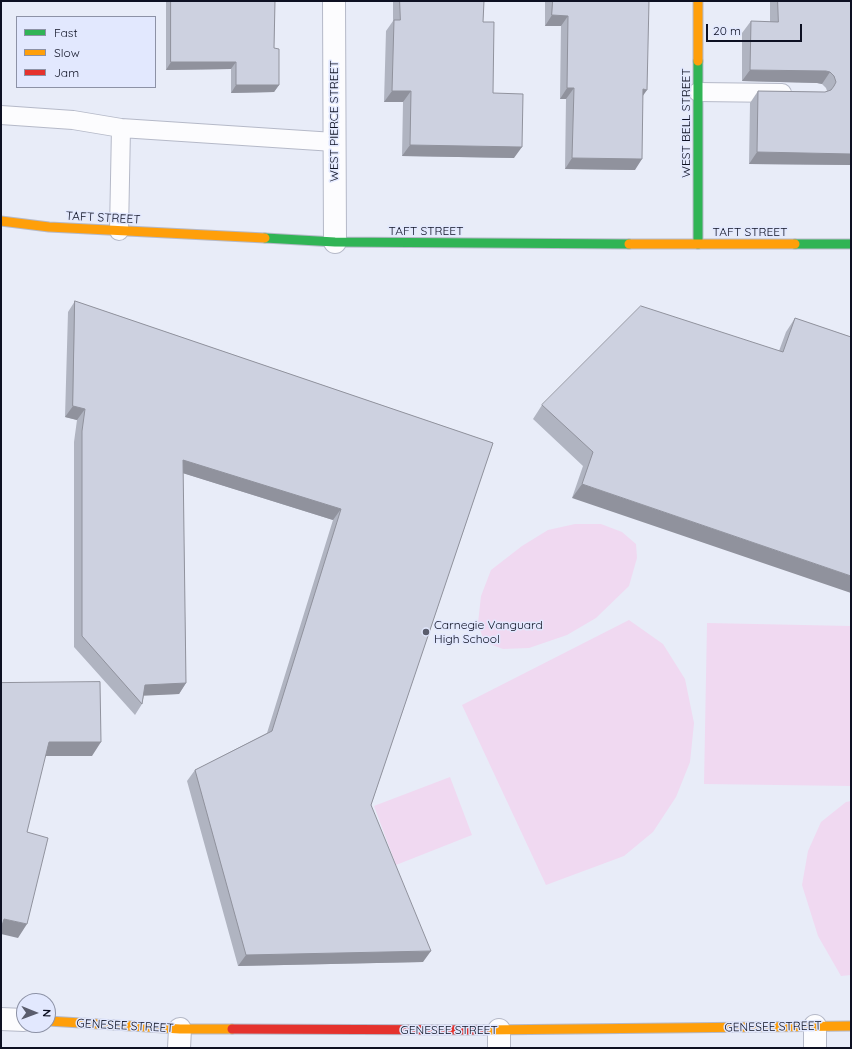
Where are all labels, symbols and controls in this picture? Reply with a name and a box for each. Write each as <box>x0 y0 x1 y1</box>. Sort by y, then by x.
legend <box>16 16 156 88</box>
scale bar <box>708 16 804 42</box>
text: 20 m <box>713 23 741 38</box>
text: Fast <box>54 25 78 40</box>
text: Slow <box>54 45 80 60</box>
street label: WEST PIERCE STREET <box>327 60 341 182</box>
text: Jam <box>54 65 79 80</box>
street label: WEST BELL STREET <box>679 68 693 178</box>
street label: TAFT STREET <box>65 209 141 227</box>
street label: TAFT STREET <box>389 224 463 238</box>
street label: TAFT STREET <box>713 225 787 239</box>
place label: Carnegie Vanguard High School <box>434 618 543 646</box>
marker: Carnegie Vanguard High School <box>421 627 431 637</box>
north arrow <box>16 993 56 1033</box>
text: N <box>40 1009 54 1017</box>
street label: GENESEE STREET <box>76 1016 174 1036</box>
street label: GENESEE STREET <box>724 1019 822 1035</box>
street label: GENESEE STREET <box>400 1023 498 1037</box>

